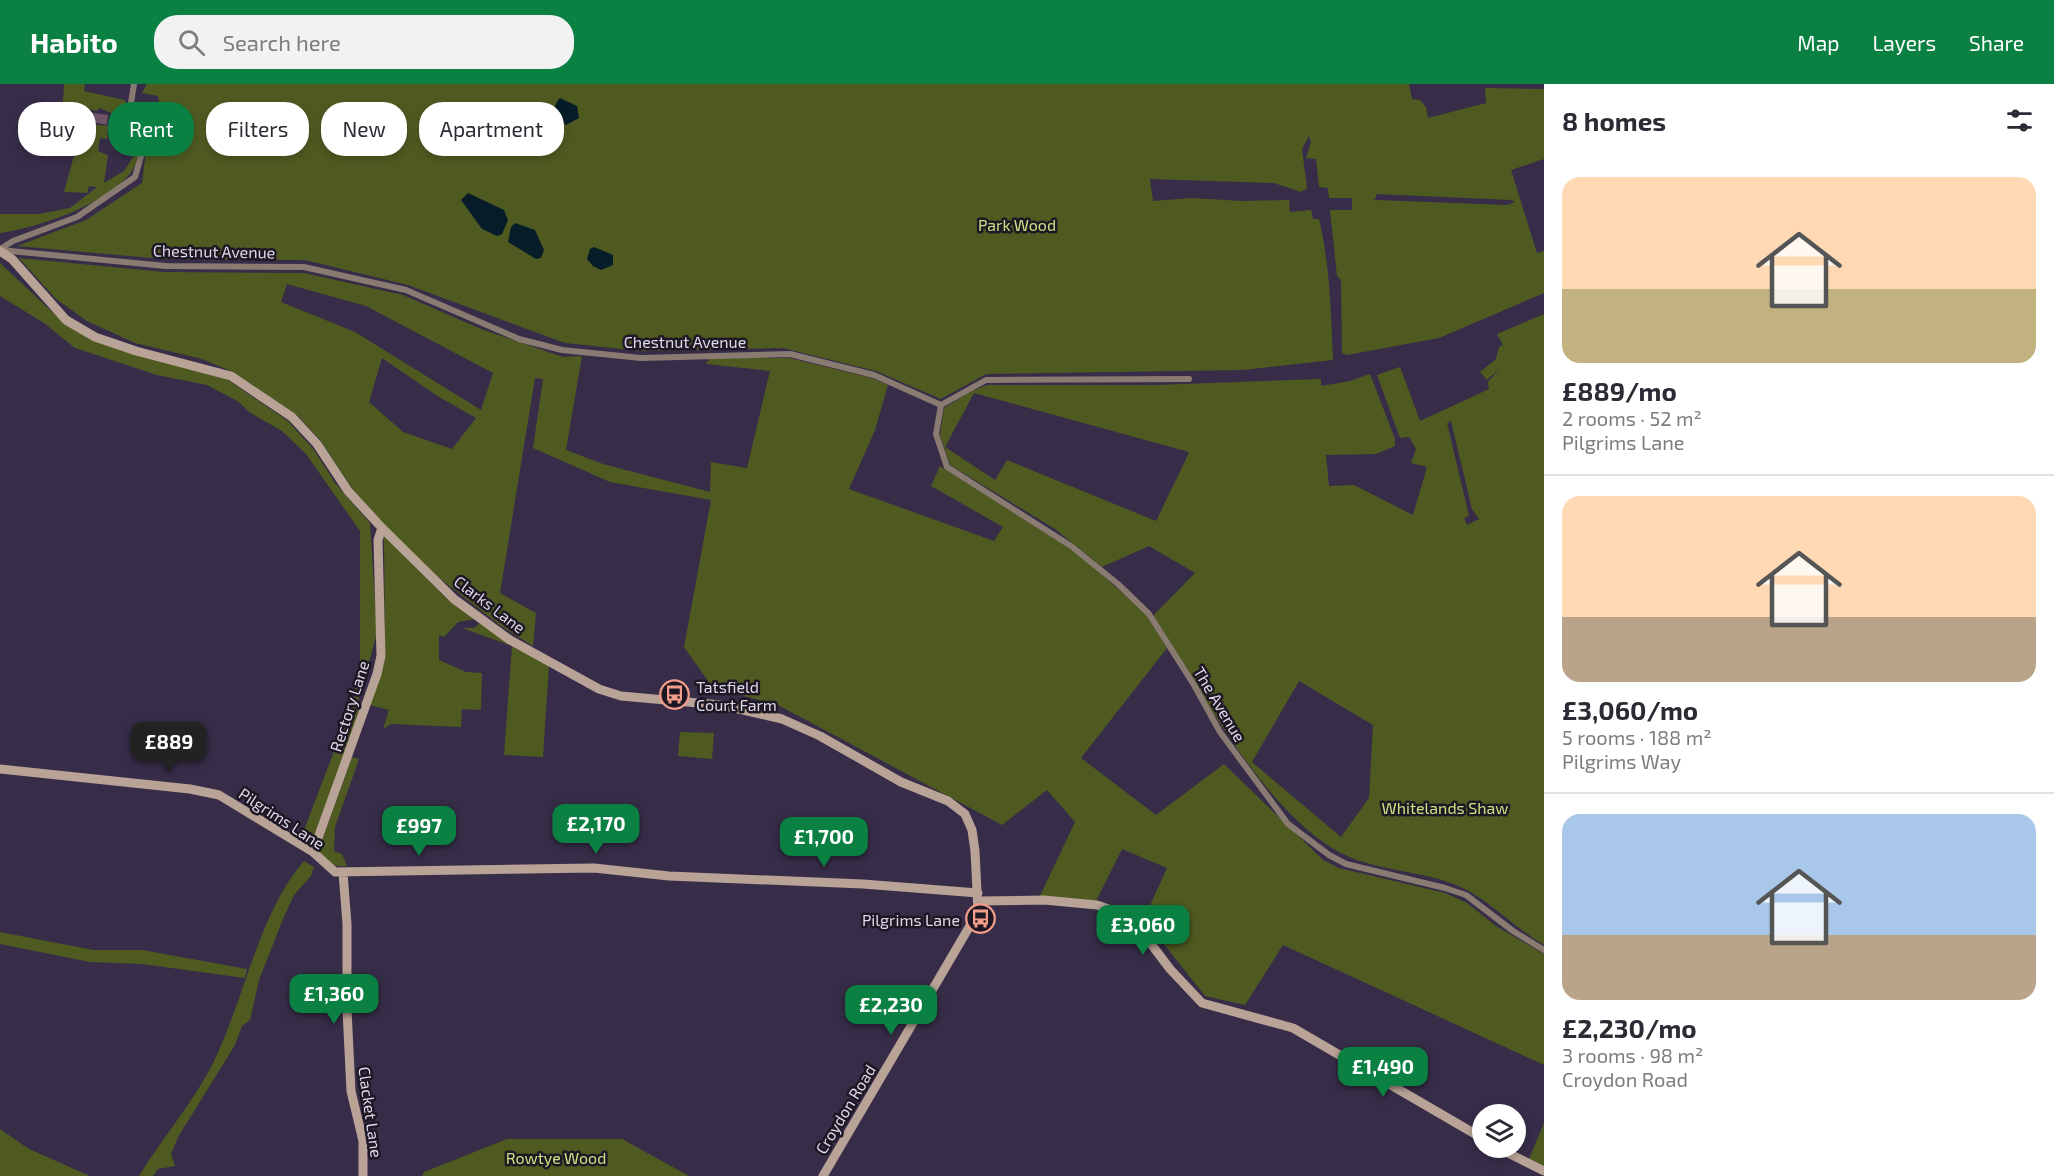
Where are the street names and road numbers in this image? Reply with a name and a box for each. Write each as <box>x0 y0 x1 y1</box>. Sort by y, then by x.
street label: Chestnut Avenue <box>153 240 275 262</box>
street label: Chestnut Avenue <box>624 332 746 351</box>
street label: Clarks Lane <box>451 571 529 637</box>
street label: Rectory Lane <box>325 658 373 754</box>
street label: The Avenue <box>1190 663 1250 745</box>
street label: Pilgrims Lane <box>236 783 328 853</box>
street label: Croydon Road <box>811 1061 879 1157</box>
street label: Clacket Lane <box>355 1065 387 1159</box>

